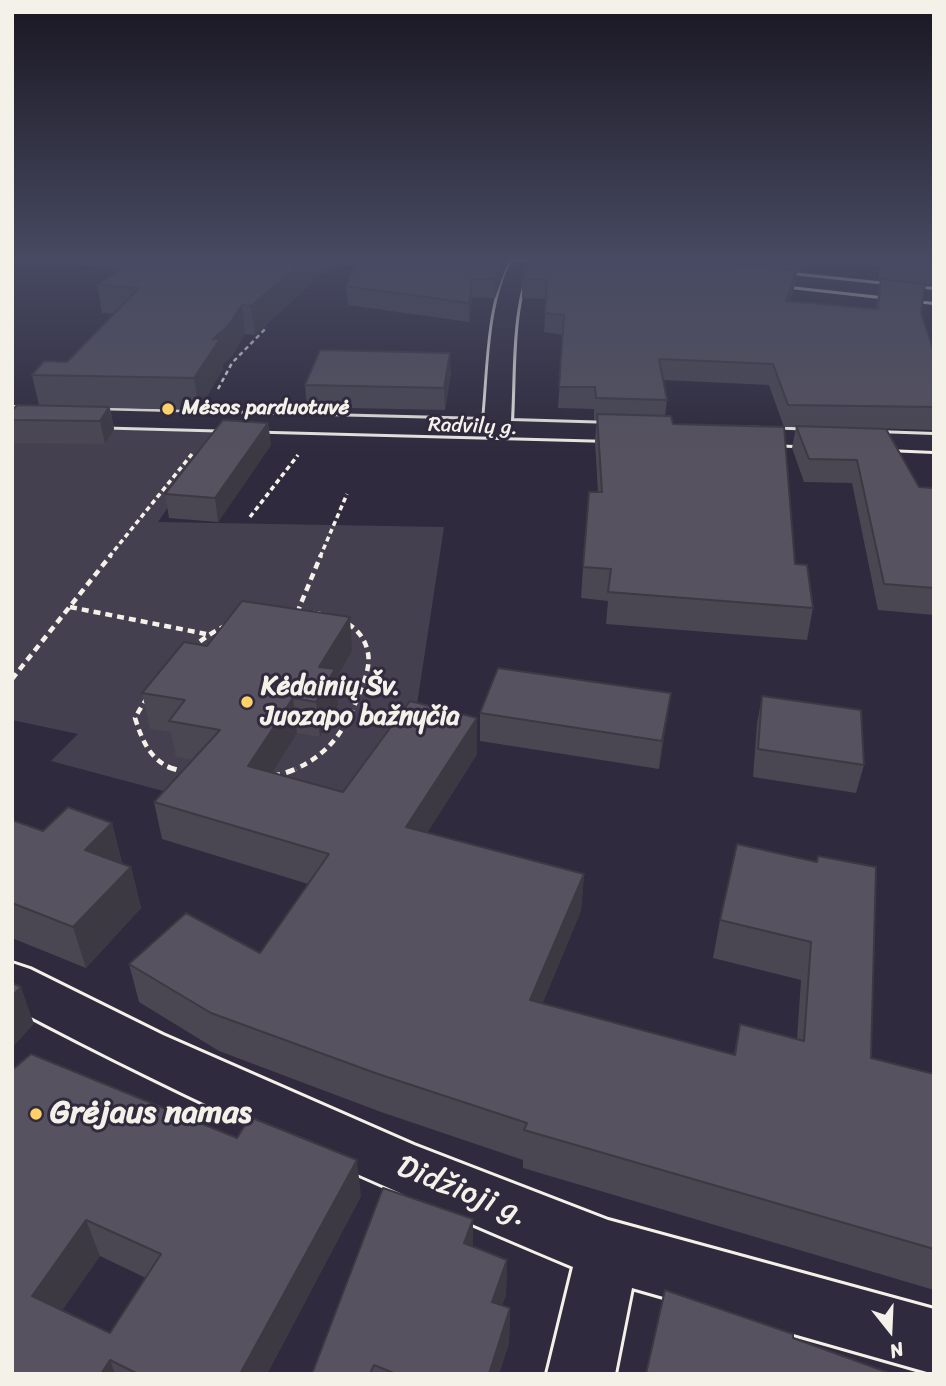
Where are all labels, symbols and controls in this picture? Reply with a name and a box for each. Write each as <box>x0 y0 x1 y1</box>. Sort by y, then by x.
place label: Mėsos parduotuvė <box>182 396 349 422</box>
marker: Mėsos parduotuvė <box>160 401 176 417</box>
street label: Radvilų g. <box>428 413 518 441</box>
place label: Kėdainių Šv. Juozapo bažnyčia <box>261 671 460 732</box>
marker: Kėdainių Šv. Juozapo bažnyčia <box>239 694 255 710</box>
place label: Grėjaus namas <box>50 1095 252 1133</box>
marker: Grėjaus namas <box>28 1106 44 1122</box>
street label: Didžioji g. <box>391 1148 533 1236</box>
north arrow <box>855 1295 925 1365</box>
text: N <box>885 1333 908 1368</box>

